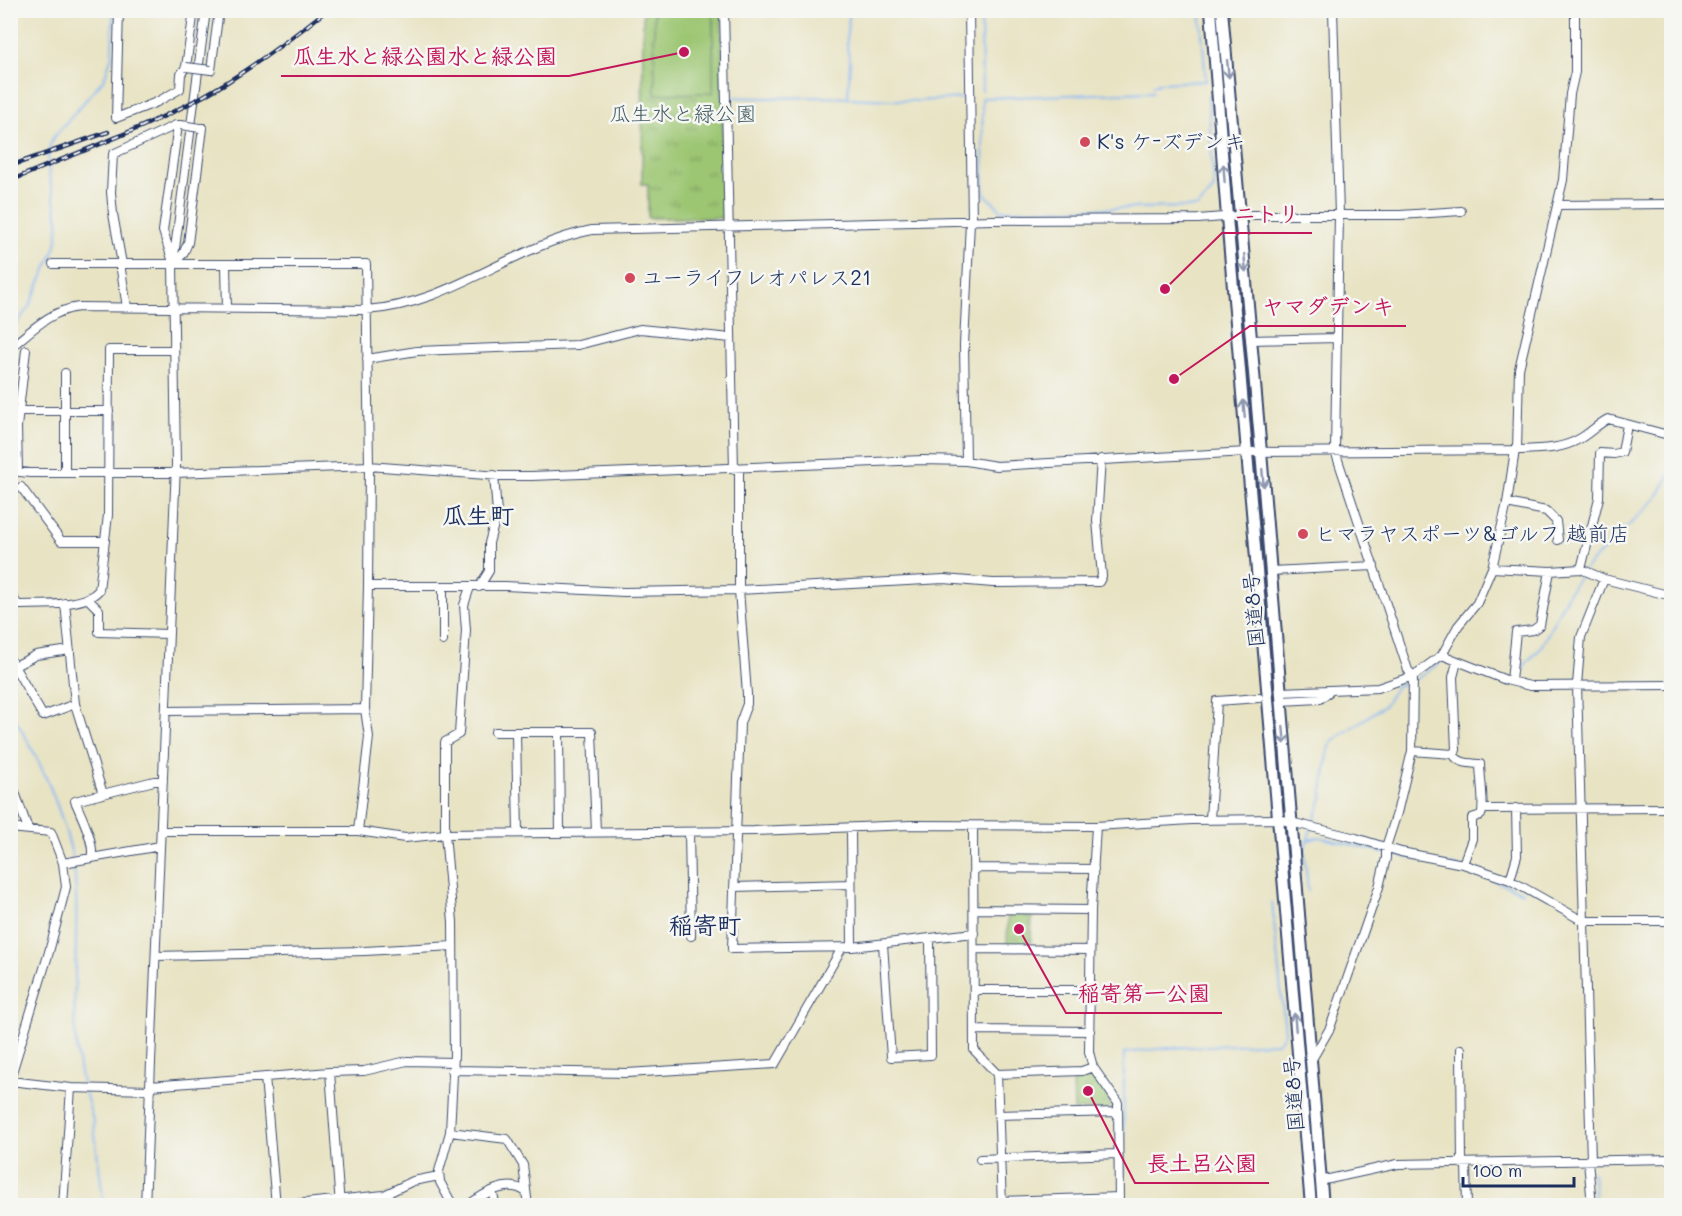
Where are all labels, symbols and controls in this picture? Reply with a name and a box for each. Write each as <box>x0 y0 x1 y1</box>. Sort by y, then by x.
callout: 瓜生水と緑公園水と緑公園 <box>281 36 569 76</box>
text: 瓜生水と緑公園水と緑公園 <box>293 41 557 70</box>
one-way arrow <box>1223 58 1234 78</box>
park label: 瓜生水と緑公園 <box>610 99 757 126</box>
place label: K's ケ-ズデンキ <box>1097 127 1245 154</box>
marker: K's ケ-ズデンキ <box>1078 135 1092 149</box>
one-way arrow <box>1218 163 1229 183</box>
callout: ニトリ <box>1222 193 1312 233</box>
text: ニトリ <box>1234 198 1300 227</box>
one-way arrow <box>1240 253 1251 272</box>
place label: ユーライフレオパレス21 <box>642 263 871 290</box>
marker: ユーライフレオパレス21 <box>623 271 637 285</box>
callout: ヤマダデンキ <box>1250 286 1406 326</box>
text: ヤマダデンキ <box>1262 291 1394 320</box>
one-way arrow <box>1238 399 1249 419</box>
one-way arrow <box>1258 468 1269 488</box>
district label: 瓜生町 <box>442 499 514 530</box>
place label: ヒマラヤスポーツ&ゴルフ 越前店 <box>1315 519 1630 546</box>
marker: ヒマラヤスポーツ&ゴルフ 越前店 <box>1296 527 1310 541</box>
street label: 国道8号 <box>1236 571 1269 649</box>
one-way arrow <box>1279 725 1290 745</box>
district label: 稲寄町 <box>669 909 741 940</box>
callout: 稲寄第一公園 <box>1066 973 1222 1013</box>
text: 稲寄第一公園 <box>1078 978 1210 1007</box>
one-way arrow <box>1290 1012 1301 1032</box>
street label: 国道8号 <box>1276 1055 1309 1133</box>
callout: 長土呂公園 <box>1135 1143 1269 1183</box>
text: 長土呂公園 <box>1147 1148 1257 1177</box>
scale bar <box>1463 1150 1574 1188</box>
text: 100 m <box>1472 1158 1522 1182</box>

